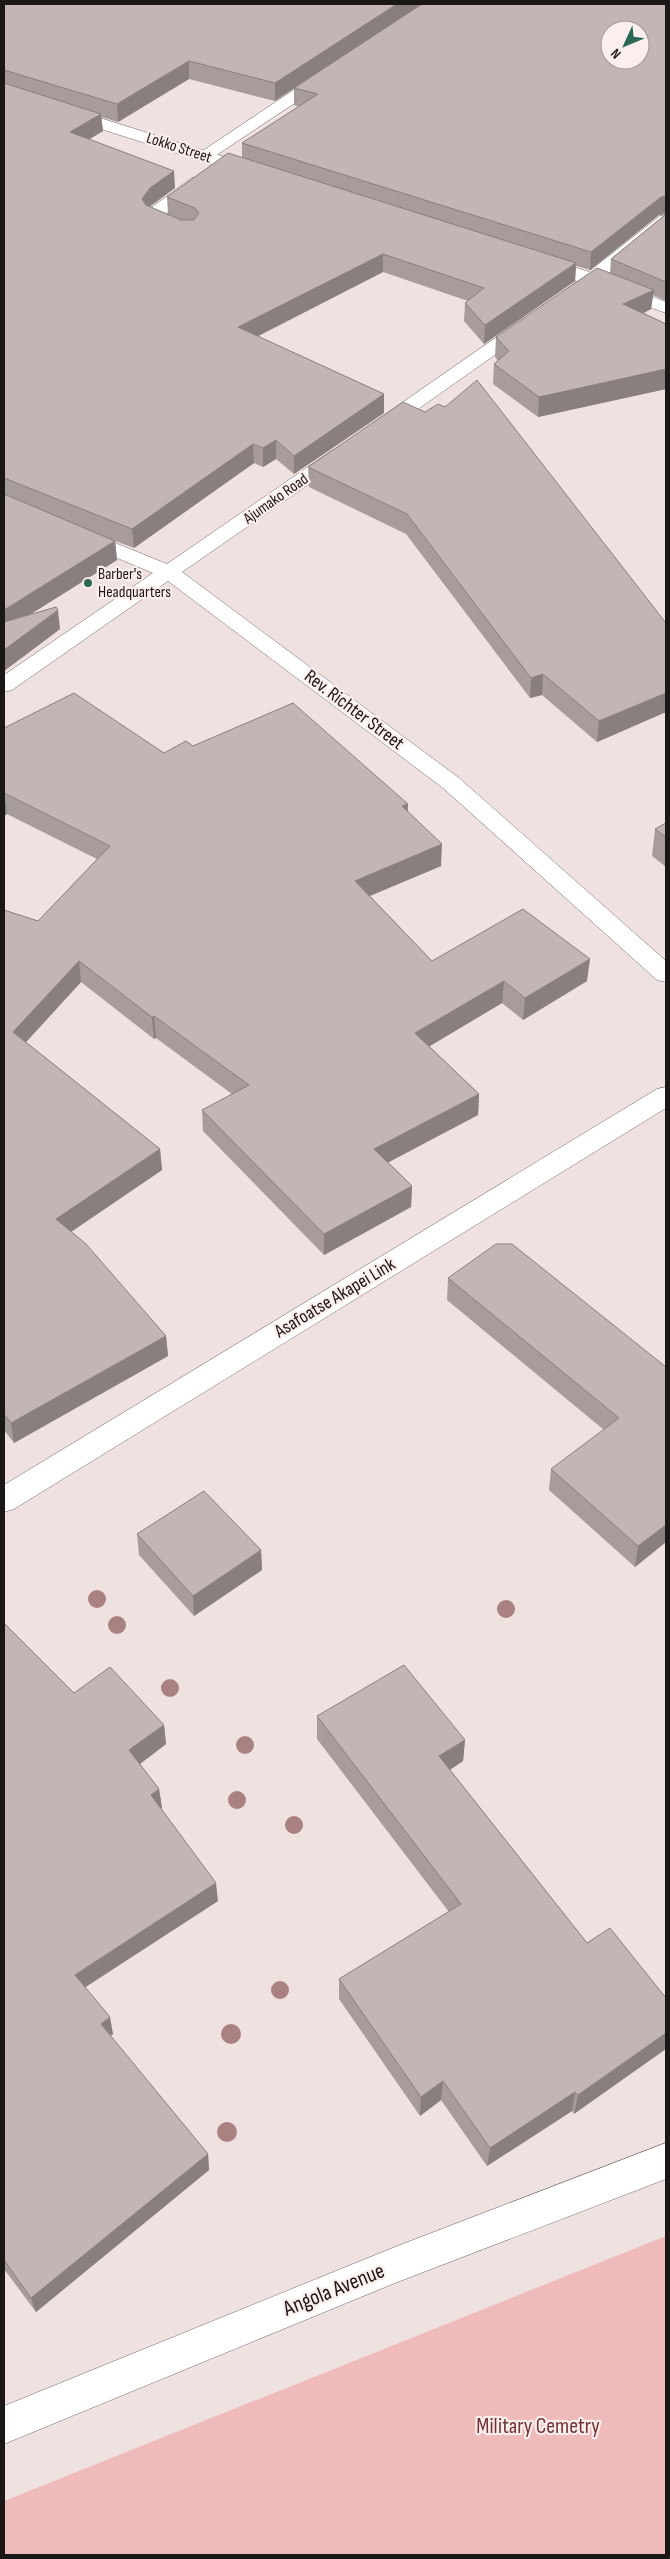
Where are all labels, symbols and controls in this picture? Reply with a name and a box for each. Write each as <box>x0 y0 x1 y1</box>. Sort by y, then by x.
north arrow <box>600 20 650 70</box>
text: N <box>607 45 625 62</box>
street label: Lokko Street <box>144 129 214 167</box>
street label: Ajumako Road <box>239 470 312 529</box>
place label: Barber's Headquarters <box>98 565 171 602</box>
marker: Barber's Headquarters <box>82 577 94 589</box>
street label: Rev. Richter Street <box>300 665 409 755</box>
street label: Asafoatse Akapei Link <box>270 1253 400 1344</box>
street label: Angola Avenue <box>278 2257 389 2323</box>
park label: Military Cemetry <box>476 2413 600 2440</box>

